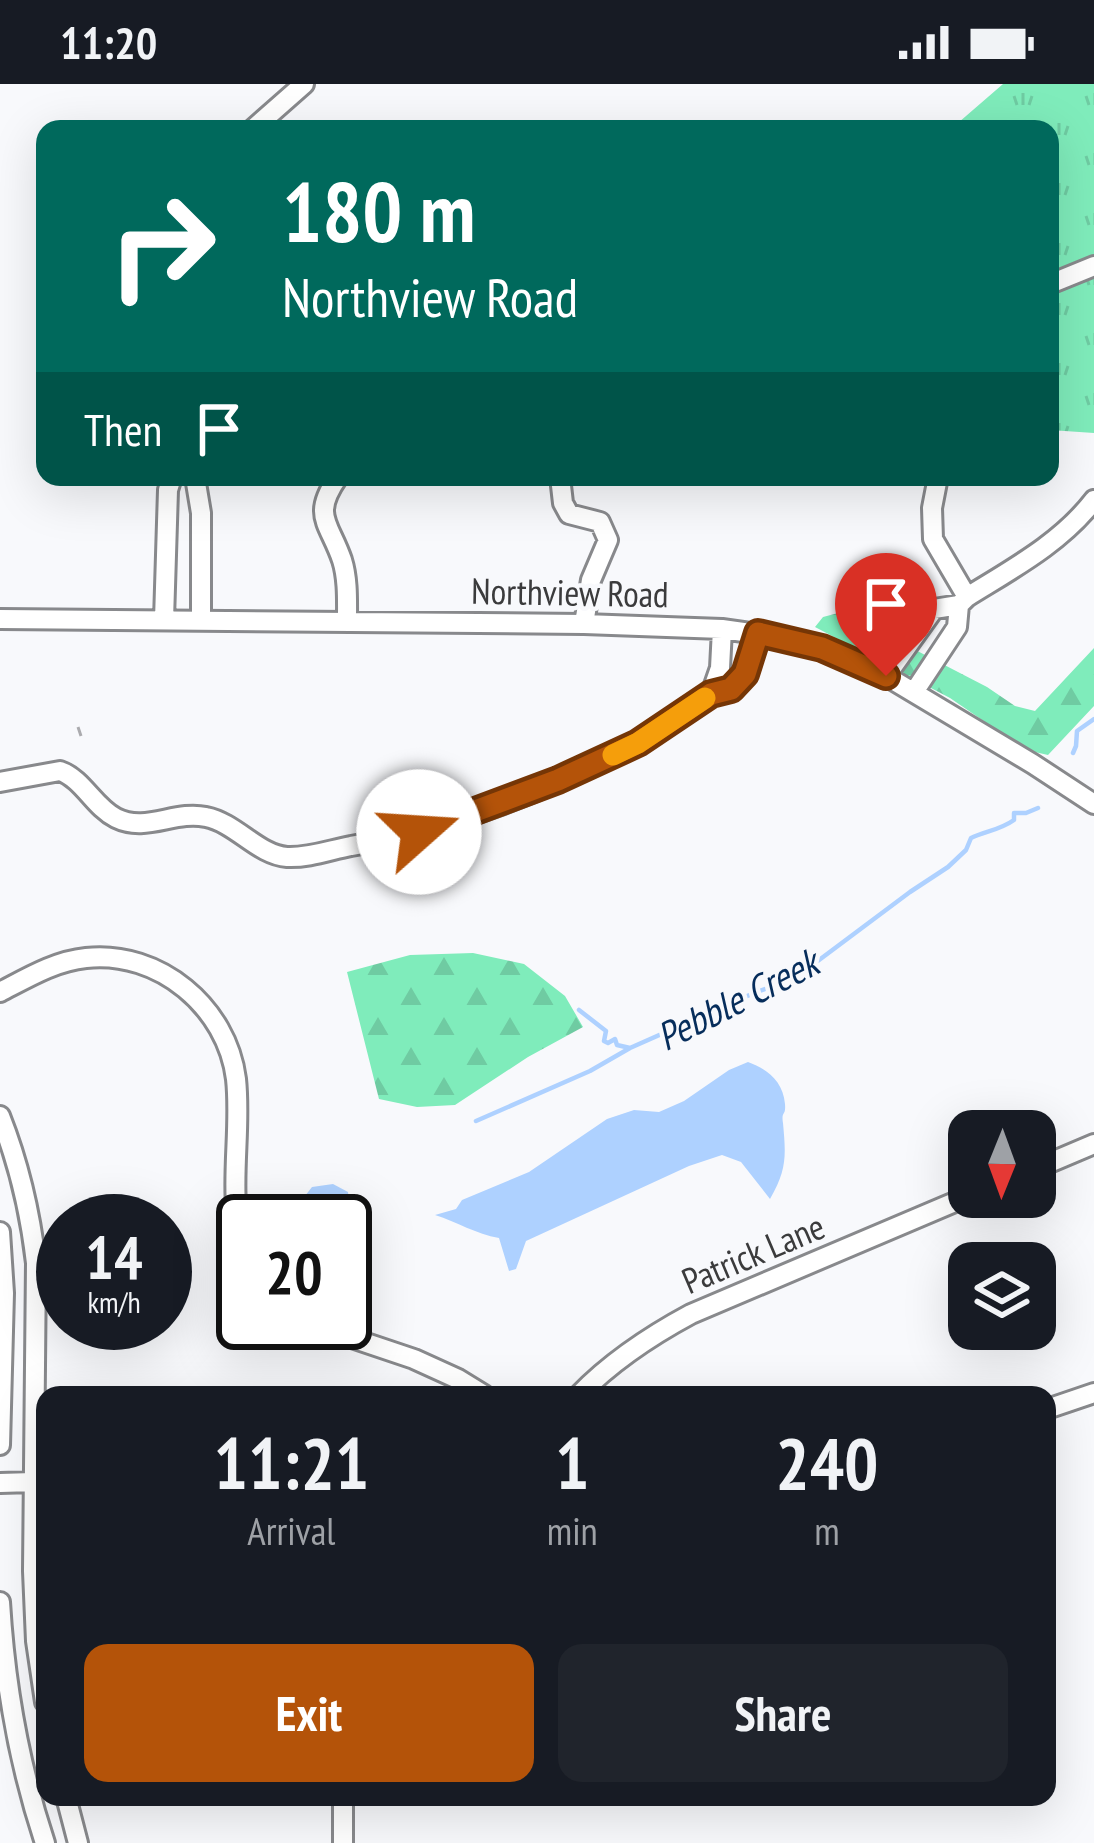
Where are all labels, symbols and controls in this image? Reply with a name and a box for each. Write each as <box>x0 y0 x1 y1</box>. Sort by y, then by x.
text: 11:20 <box>60 13 157 71</box>
text: 180 m <box>282 156 475 265</box>
icon: right <box>84 168 240 324</box>
text: Northview Road <box>282 262 578 332</box>
icon: arrive <box>186 396 252 462</box>
text: Then <box>84 400 162 458</box>
pin <box>835 553 937 676</box>
street label: Northview Road <box>471 567 669 617</box>
icon: arrive <box>853 571 919 637</box>
position arrow <box>356 769 482 895</box>
water label: Pebble Creek <box>647 934 831 1061</box>
north arrow <box>948 1110 1056 1218</box>
map controls <box>948 1110 1056 1350</box>
speed limit sign: 20 <box>216 1194 372 1350</box>
street label: Patrick Lane <box>675 1202 831 1304</box>
text: 14 <box>85 1218 143 1296</box>
button: layers <box>948 1242 1056 1350</box>
text: km/h <box>87 1282 141 1321</box>
text: 11:21 <box>214 1416 369 1509</box>
text: 1 <box>555 1416 589 1509</box>
text: 240 <box>775 1416 878 1509</box>
text: Arrival <box>247 1505 335 1556</box>
text: min <box>547 1505 598 1556</box>
text: m <box>814 1505 840 1556</box>
button: Exit <box>84 1644 534 1782</box>
button: Share <box>558 1644 1008 1782</box>

